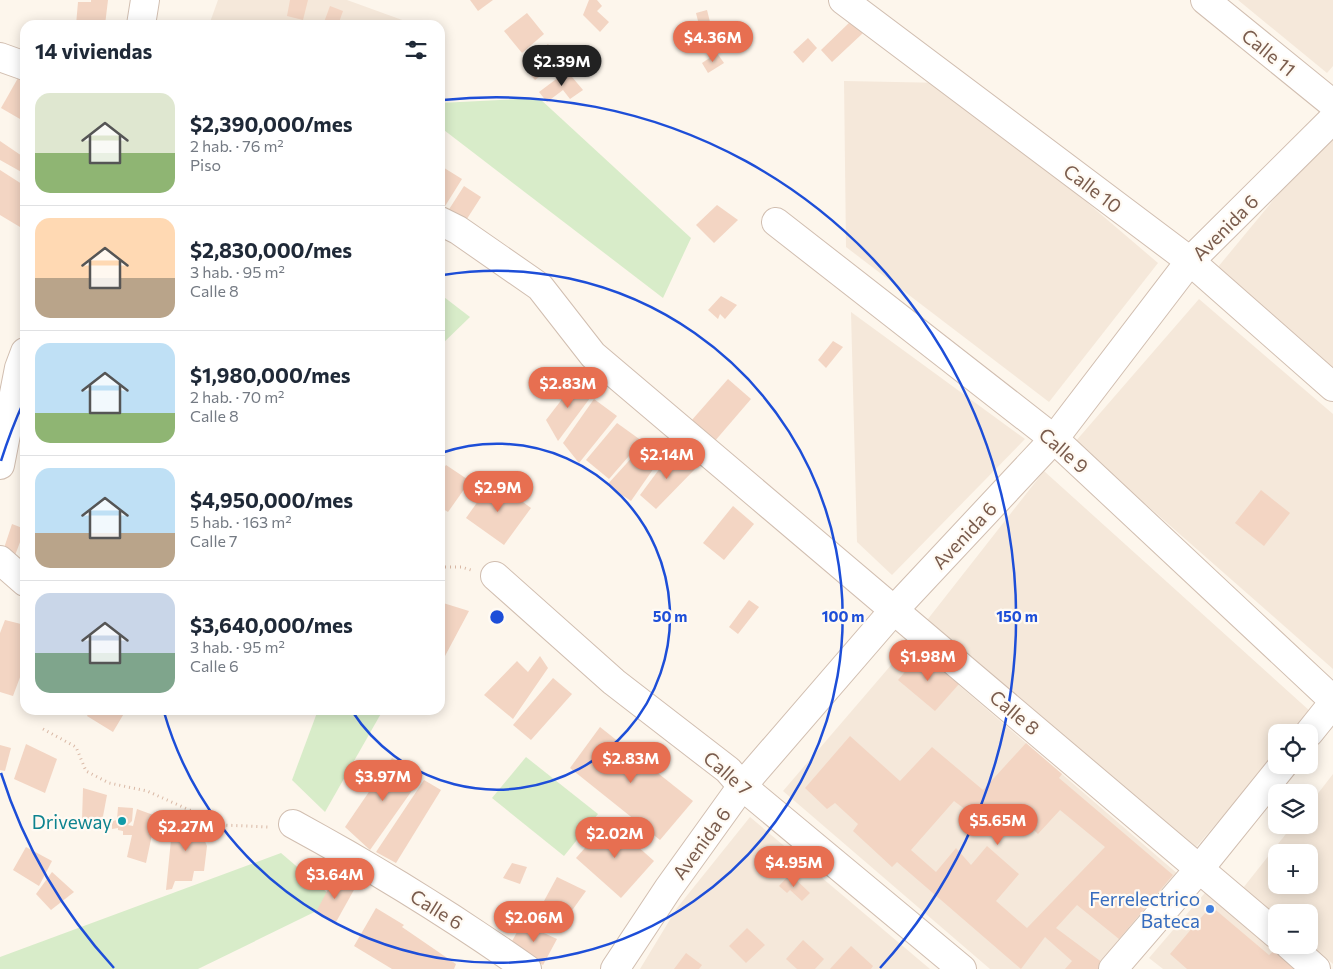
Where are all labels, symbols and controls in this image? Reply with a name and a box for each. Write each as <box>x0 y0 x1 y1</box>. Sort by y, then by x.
pin: $4.36M <box>672 20 754 63</box>
street label: Calle 11 <box>1237 23 1301 81</box>
text: $4.36M <box>684 27 742 46</box>
icon: filters <box>402 36 430 64</box>
text: 14 viviendas <box>35 38 152 63</box>
pin: $2.39M <box>521 44 603 87</box>
text: $2.39M <box>533 51 591 70</box>
text: $2,390,000/mes <box>190 111 353 136</box>
icon: home <box>75 113 135 173</box>
text: 2 hab. · 76 m² <box>190 136 284 155</box>
text: Piso <box>190 155 221 174</box>
street label: Calle 10 <box>1059 159 1127 217</box>
street label: Avenida 6 <box>1187 189 1263 265</box>
text: $2,830,000/mes <box>190 237 352 262</box>
icon: home <box>75 238 135 298</box>
text: 3 hab. · 95 m² <box>190 262 285 281</box>
text: Calle 8 <box>190 281 239 300</box>
text: $1,980,000/mes <box>190 362 351 387</box>
icon: home <box>75 363 135 423</box>
pin: $2.83M <box>527 366 609 409</box>
text: $2.83M <box>540 373 596 392</box>
text: 2 hab. · 70 m² <box>190 387 285 406</box>
text: Calle 8 <box>190 406 239 425</box>
street label: Calle 9 <box>1035 422 1093 478</box>
pin: $2.14M <box>626 438 708 480</box>
text: $2.14M <box>640 444 694 463</box>
pin: $2.9M <box>463 470 533 513</box>
text: $2.9M <box>474 477 522 496</box>
text: $4,950,000/mes <box>190 487 353 512</box>
icon: home <box>75 488 135 548</box>
street label: Avenida 6 <box>927 497 1001 573</box>
text: 5 hab. · 163 m² <box>190 512 292 531</box>
text: Calle 7 <box>190 531 237 550</box>
text: 50 m <box>653 607 687 625</box>
text: 100 m <box>822 607 864 625</box>
text: 150 m <box>996 607 1038 625</box>
centre of rings <box>488 608 506 626</box>
text: $3,640,000/mes <box>190 612 353 637</box>
icon: home <box>75 613 135 673</box>
text: 3 hab. · 95 m² <box>190 637 285 656</box>
pin: $1.98M <box>887 640 969 682</box>
text: $1.98M <box>900 646 956 665</box>
text: Calle 6 <box>190 656 239 675</box>
street label: Calle 8 <box>985 685 1045 739</box>
map controls <box>1268 724 1318 954</box>
button: locate <box>1268 724 1318 774</box>
pin: $2.83M <box>590 742 672 784</box>
street label: Calle 7 <box>699 746 757 800</box>
text: $2.83M <box>603 748 659 767</box>
pin: $3.97M <box>342 760 424 802</box>
text: $3.97M <box>355 766 411 785</box>
button: layers <box>1268 784 1318 834</box>
street label: Avenida 6 <box>667 802 735 884</box>
pin: $5.65M <box>957 804 1039 846</box>
place label: Driveway <box>32 810 112 833</box>
pin: $2.27M <box>145 810 227 852</box>
text: $5.65M <box>970 810 1026 829</box>
marker: Driveway <box>116 815 128 827</box>
text: $2.27M <box>158 816 214 835</box>
pin: $2.02M <box>574 816 656 859</box>
text: $2.02M <box>586 823 644 842</box>
button: + <box>1268 844 1318 894</box>
pin: $4.95M <box>753 846 835 888</box>
text: $4.95M <box>765 852 823 871</box>
pin: $3.64M <box>294 858 376 900</box>
text: $3.64M <box>306 864 364 883</box>
street label: Calle 6 <box>406 884 468 934</box>
place label: Ferrelectrico Bateca <box>1089 887 1200 932</box>
pin: $2.06M <box>493 900 575 943</box>
marker: Ferrelectrico Bateca <box>1204 903 1216 915</box>
button: − <box>1268 904 1318 954</box>
text: $2.06M <box>505 907 563 926</box>

